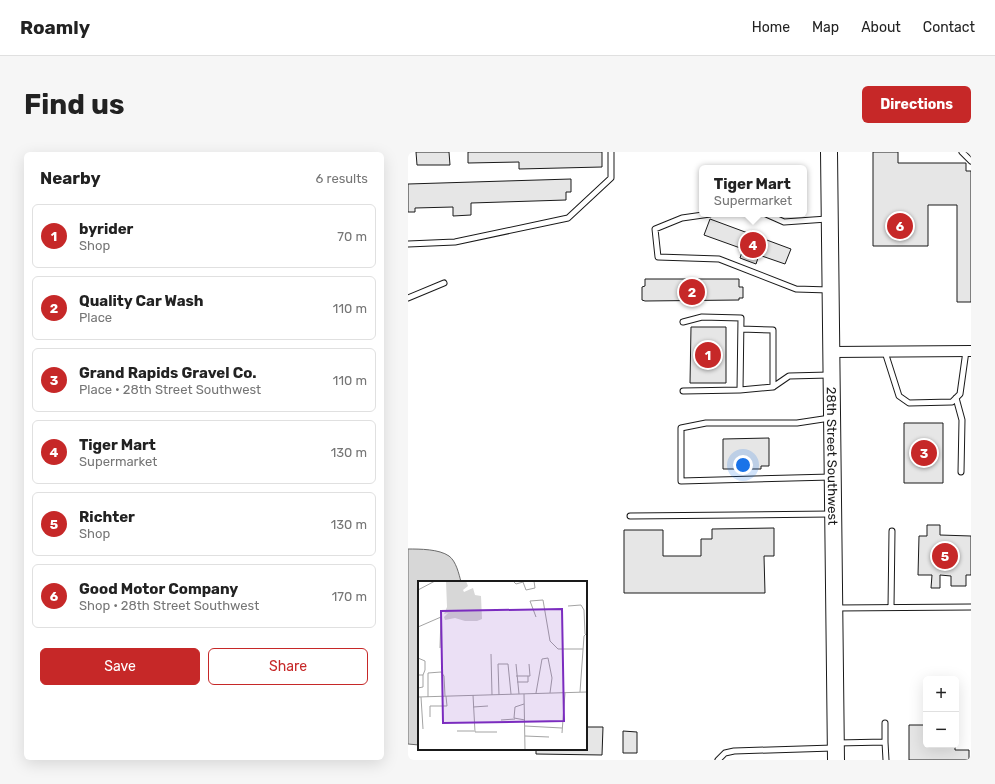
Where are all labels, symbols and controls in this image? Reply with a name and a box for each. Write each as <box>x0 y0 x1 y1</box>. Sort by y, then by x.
text: Roamly <box>20 16 90 39</box>
text: Home <box>752 19 790 36</box>
text: Map <box>812 19 839 36</box>
text: About <box>861 19 901 36</box>
text: Contact <box>923 19 975 36</box>
button: Directions <box>862 86 971 123</box>
text: Find us <box>24 88 124 121</box>
popup <box>699 165 807 217</box>
text: Nearby <box>40 168 101 188</box>
text: 6 results <box>316 171 368 186</box>
text: Tiger Mart <box>714 175 791 193</box>
text: Supermarket <box>714 193 792 208</box>
pin: 6 <box>887 211 913 241</box>
text: byrider <box>79 220 133 238</box>
text: 1 <box>51 229 57 244</box>
text: 70 m <box>337 229 367 244</box>
pin: 4 <box>740 230 766 260</box>
text: Shop <box>79 238 110 253</box>
pin: 2 <box>679 277 705 307</box>
text: Quality Car Wash <box>79 292 204 310</box>
text: 2 <box>50 301 58 316</box>
text: 110 m <box>333 301 367 316</box>
text: Place <box>79 310 112 325</box>
pin: 1 <box>695 340 721 370</box>
text: Grand Rapids Gravel Co. <box>79 364 257 382</box>
text: 3 <box>50 373 58 388</box>
text: 110 m <box>333 373 367 388</box>
text: Place · 28th Street Southwest <box>79 382 261 397</box>
street label: 28th Street Southwest <box>824 387 841 525</box>
text: Tiger Mart <box>79 436 156 454</box>
pin: 3 <box>911 438 937 468</box>
text: 4 <box>50 445 58 460</box>
text: 130 m <box>331 445 367 460</box>
text: Supermarket <box>79 454 157 469</box>
your location <box>733 455 753 475</box>
text: Richter <box>79 508 135 526</box>
text: 5 <box>50 517 58 532</box>
text: 130 m <box>331 517 367 532</box>
text: Shop <box>79 526 110 541</box>
pin: 5 <box>932 541 958 571</box>
text: Good Motor Company <box>79 580 238 598</box>
inset map <box>418 581 587 750</box>
text: 6 <box>50 589 58 604</box>
text: 170 m <box>332 589 367 604</box>
text: Shop · 28th Street Southwest <box>79 598 259 613</box>
button: Save <box>40 648 200 685</box>
button: Share <box>208 648 368 685</box>
map controls <box>923 676 959 748</box>
button: + <box>923 676 959 712</box>
button: − <box>923 712 959 748</box>

